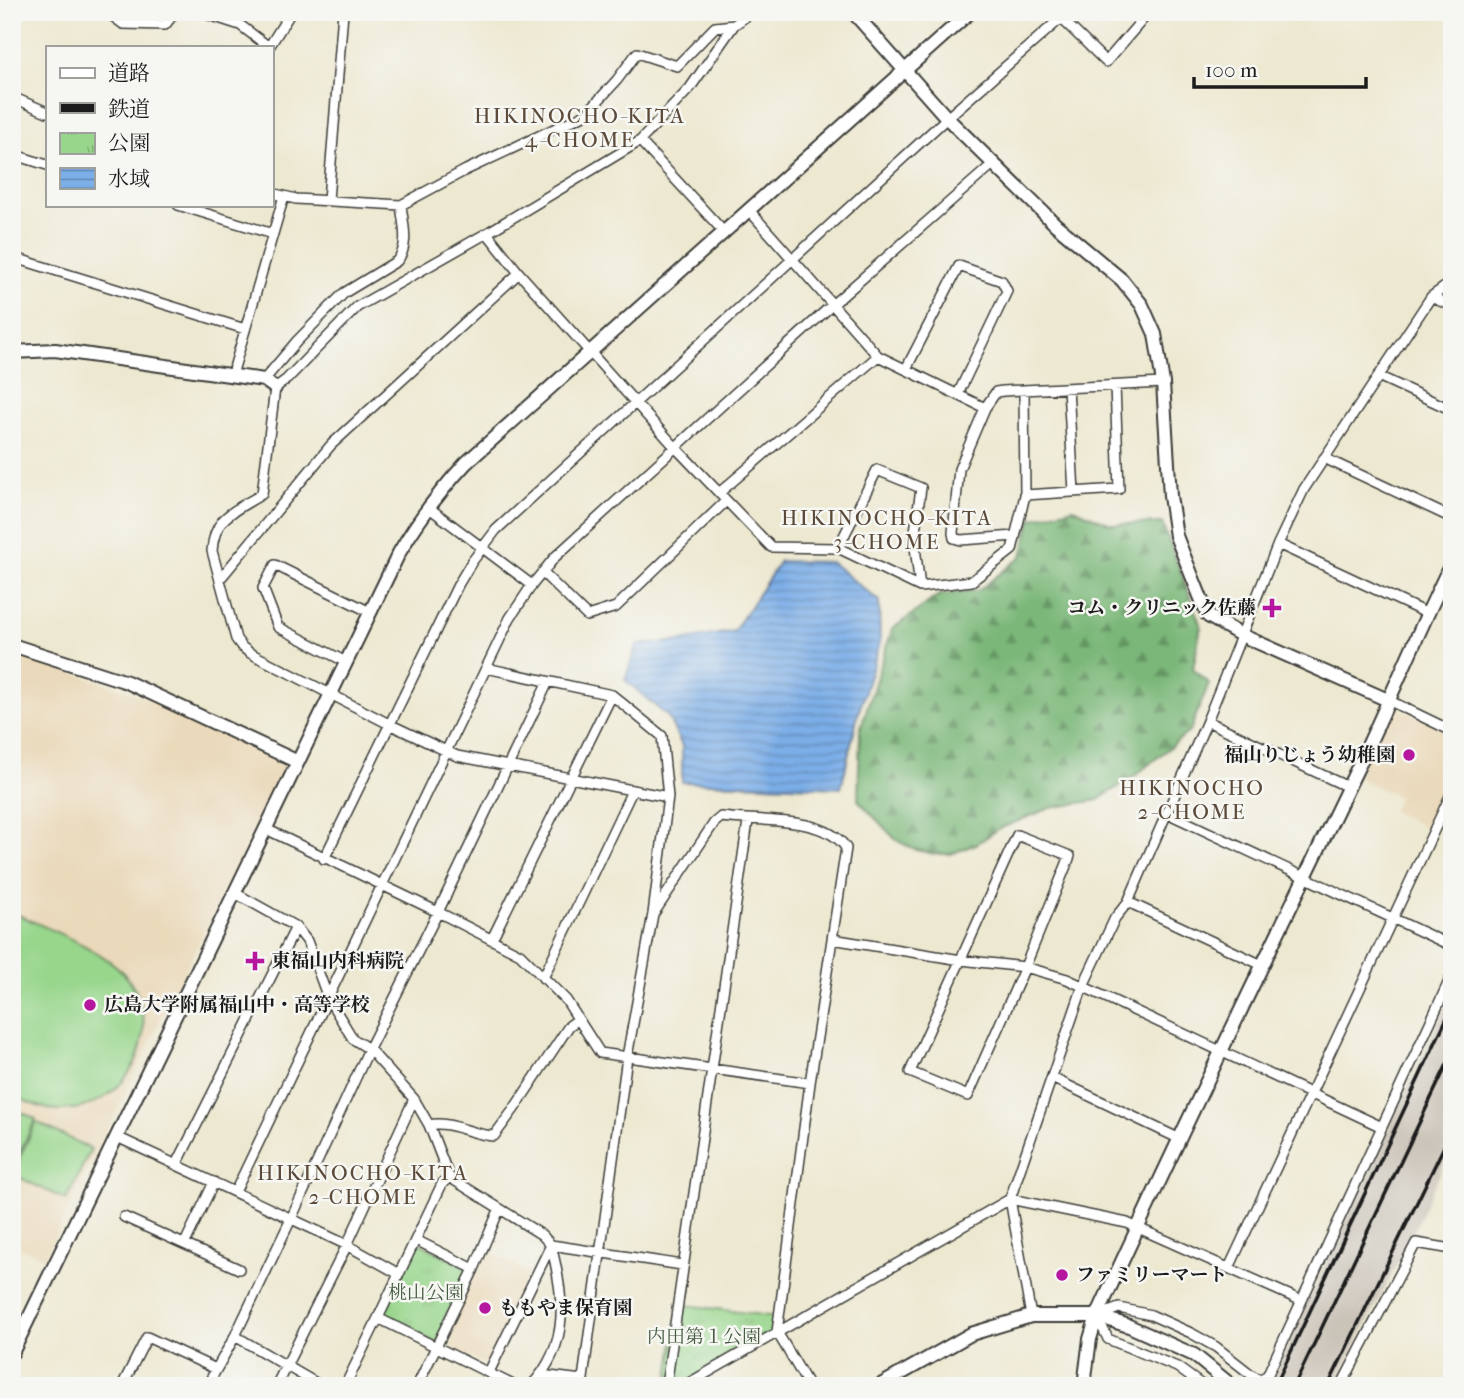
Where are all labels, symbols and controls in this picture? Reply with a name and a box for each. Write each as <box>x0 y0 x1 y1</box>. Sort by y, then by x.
legend <box>46 46 273 206</box>
scale bar <box>1194 46 1366 90</box>
text: 100 m <box>1205 58 1258 82</box>
text: 道路 <box>108 61 150 85</box>
text: 鉄道 <box>108 97 150 121</box>
district label: HIKINOCHO-KITA 4-CHOME <box>474 104 686 152</box>
text: 公園 <box>108 131 150 155</box>
text: 水域 <box>108 167 150 191</box>
district label: HIKINOCHO-KITA 3-CHOME <box>781 506 993 554</box>
place label: コム・クリニック佐藤 <box>1067 597 1256 619</box>
marker: コム・クリニック佐藤 <box>1262 598 1282 618</box>
place label: 福山りじょう幼稚園 <box>1224 744 1395 766</box>
marker: 福山りじょう幼稚園 <box>1401 747 1417 763</box>
district label: HIKINOCHO 2-CHOME <box>1119 776 1265 824</box>
place label: 東福山内科病院 <box>271 950 404 972</box>
marker: 東福山内科病院 <box>245 951 265 971</box>
place label: 広島大学附属福山中・高等学校 <box>104 994 370 1016</box>
marker: 広島大学附属福山中・高等学校 <box>82 997 98 1013</box>
district label: HIKINOCHO-KITA 2-CHOME <box>257 1161 469 1209</box>
place label: ファミリーマート <box>1076 1264 1228 1286</box>
marker: ファミリーマート <box>1054 1267 1070 1283</box>
park label: 桃山公園 <box>388 1282 464 1304</box>
place label: ももやま保育園 <box>499 1297 632 1319</box>
marker: ももやま保育園 <box>477 1300 493 1316</box>
park label: 内田第１公園 <box>647 1326 761 1348</box>

